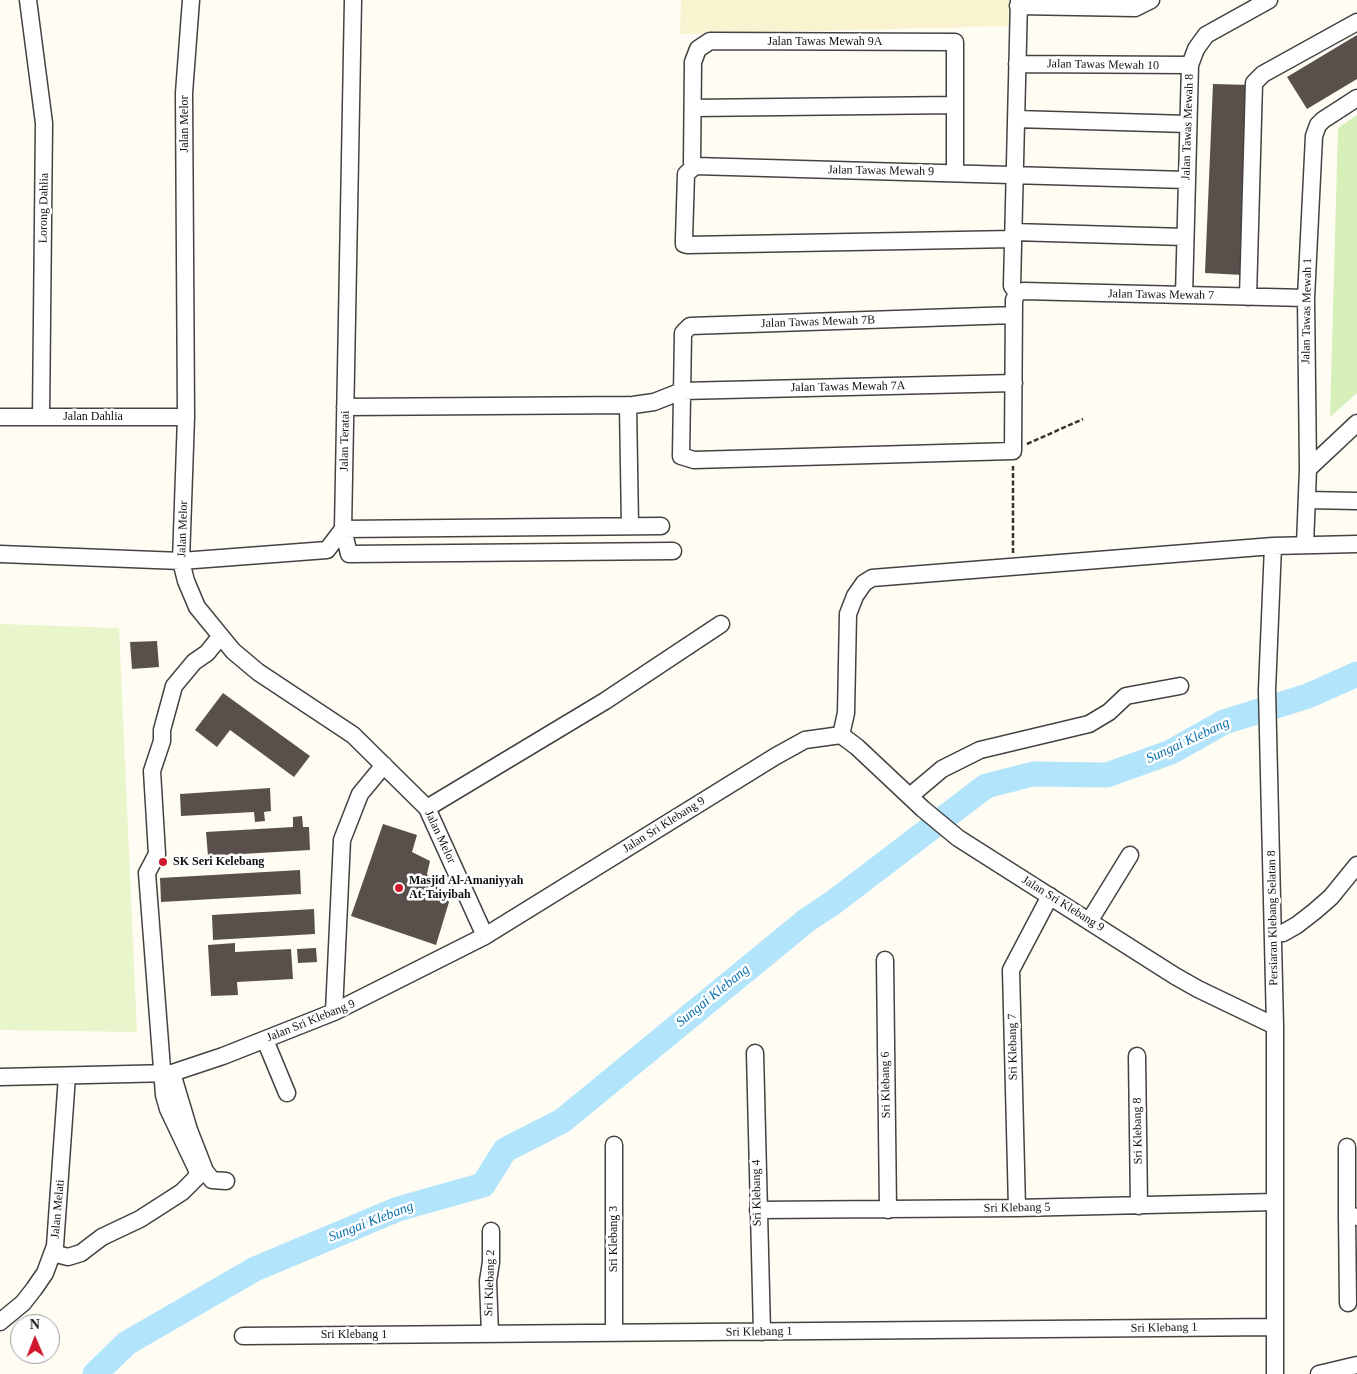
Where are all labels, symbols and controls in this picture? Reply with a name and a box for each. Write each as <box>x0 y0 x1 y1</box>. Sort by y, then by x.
street label: Jalan Tawas Mewah 9A <box>768 35 882 49</box>
street label: Jalan Tawas Mewah 10 <box>1047 57 1159 73</box>
street label: Jalan Tawas Mewah 8 <box>1179 74 1197 180</box>
street label: Jalan Melor <box>178 96 192 152</box>
street label: Jalan Tawas Mewah 9 <box>828 163 934 179</box>
street label: Lorong Dahlia <box>36 173 52 243</box>
street label: Jalan Tawas Mewah 1 <box>1299 258 1315 364</box>
street label: Jalan Tawas Mewah 7 <box>1108 287 1214 303</box>
street label: Jalan Tawas Mewah 7B <box>761 313 875 331</box>
street label: Jalan Tawas Mewah 7A <box>790 379 906 395</box>
street label: Jalan Dahlia <box>63 410 123 424</box>
street label: Jalan Teratai <box>337 410 353 472</box>
street label: Jalan Melor <box>175 500 191 558</box>
water label: Sungai Klebang <box>1144 714 1232 768</box>
street label: Jalan Sri Klebang 9 <box>620 794 708 856</box>
street label: Jalan Melor <box>421 808 459 866</box>
street label: Persiaran Klebang Selatan 8 <box>1265 850 1281 986</box>
place label: SK Seri Kelebang <box>173 855 264 869</box>
marker: SK Seri Kelebang <box>157 856 169 868</box>
street label: Jalan Sri Klebang 9 <box>1019 873 1107 935</box>
place label: Masjid Al-Amaniyyah At-Taiyibah <box>409 874 523 902</box>
marker: Masjid Al-Amaniyyah At-Taiyibah <box>393 882 405 894</box>
water label: Sungai Klebang <box>673 961 753 1031</box>
street label: Jalan Sri Klebang 9 <box>265 997 357 1045</box>
street label: Sri Klebang 7 <box>1005 1014 1021 1080</box>
street label: Sri Klebang 6 <box>878 1052 894 1118</box>
street label: Sri Klebang 8 <box>1130 1098 1146 1164</box>
street label: Sri Klebang 4 <box>749 1160 765 1226</box>
street label: Jalan Melati <box>48 1179 68 1239</box>
water label: Sungai Klebang <box>326 1198 416 1246</box>
street label: Sri Klebang 5 <box>984 1200 1050 1216</box>
street label: Sri Klebang 3 <box>607 1206 621 1272</box>
street label: Sri Klebang 2 <box>482 1249 498 1317</box>
north arrow <box>10 1314 60 1364</box>
text: N <box>30 1317 40 1332</box>
street label: Sri Klebang 1 <box>1131 1320 1197 1336</box>
street label: Sri Klebang 1 <box>726 1324 792 1340</box>
street label: Sri Klebang 1 <box>321 1328 387 1342</box>

